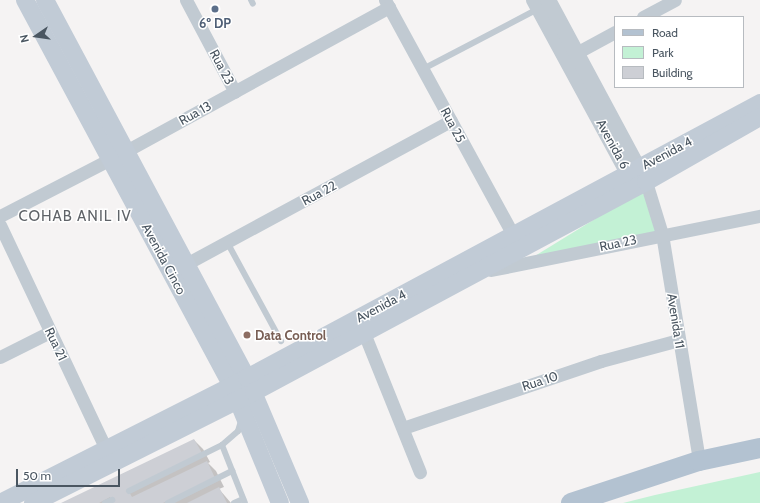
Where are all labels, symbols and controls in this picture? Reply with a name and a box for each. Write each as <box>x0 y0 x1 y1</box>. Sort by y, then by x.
marker: 6º DP <box>210 4 220 14</box>
place label: 6º DP <box>199 15 231 31</box>
north arrow <box>16 16 56 56</box>
legend <box>614 16 744 88</box>
text: Road <box>652 25 678 40</box>
text: N <box>17 33 32 44</box>
text: Park <box>652 45 674 60</box>
street label: Rua 23 <box>206 47 238 87</box>
text: Building <box>652 65 693 80</box>
street label: Rua 13 <box>176 98 214 128</box>
street label: Rua 25 <box>437 105 469 145</box>
street label: Avenida 6 <box>593 116 633 172</box>
street label: Avenida 4 <box>639 133 695 173</box>
street label: Rua 22 <box>299 177 339 209</box>
district label: COHAB ANIL IV <box>18 208 132 226</box>
street label: Avenida Cinco <box>139 221 189 297</box>
street label: Rua 23 <box>598 231 638 255</box>
street label: Avenida 4 <box>353 286 409 326</box>
street label: Avenida 11 <box>664 292 688 350</box>
street label: Rua 21 <box>42 325 70 363</box>
place label: Data Control <box>255 327 326 343</box>
marker: Data Control <box>242 330 252 340</box>
street label: Rua 10 <box>520 368 560 394</box>
scale bar <box>18 461 122 487</box>
text: 50 m <box>23 468 51 483</box>

